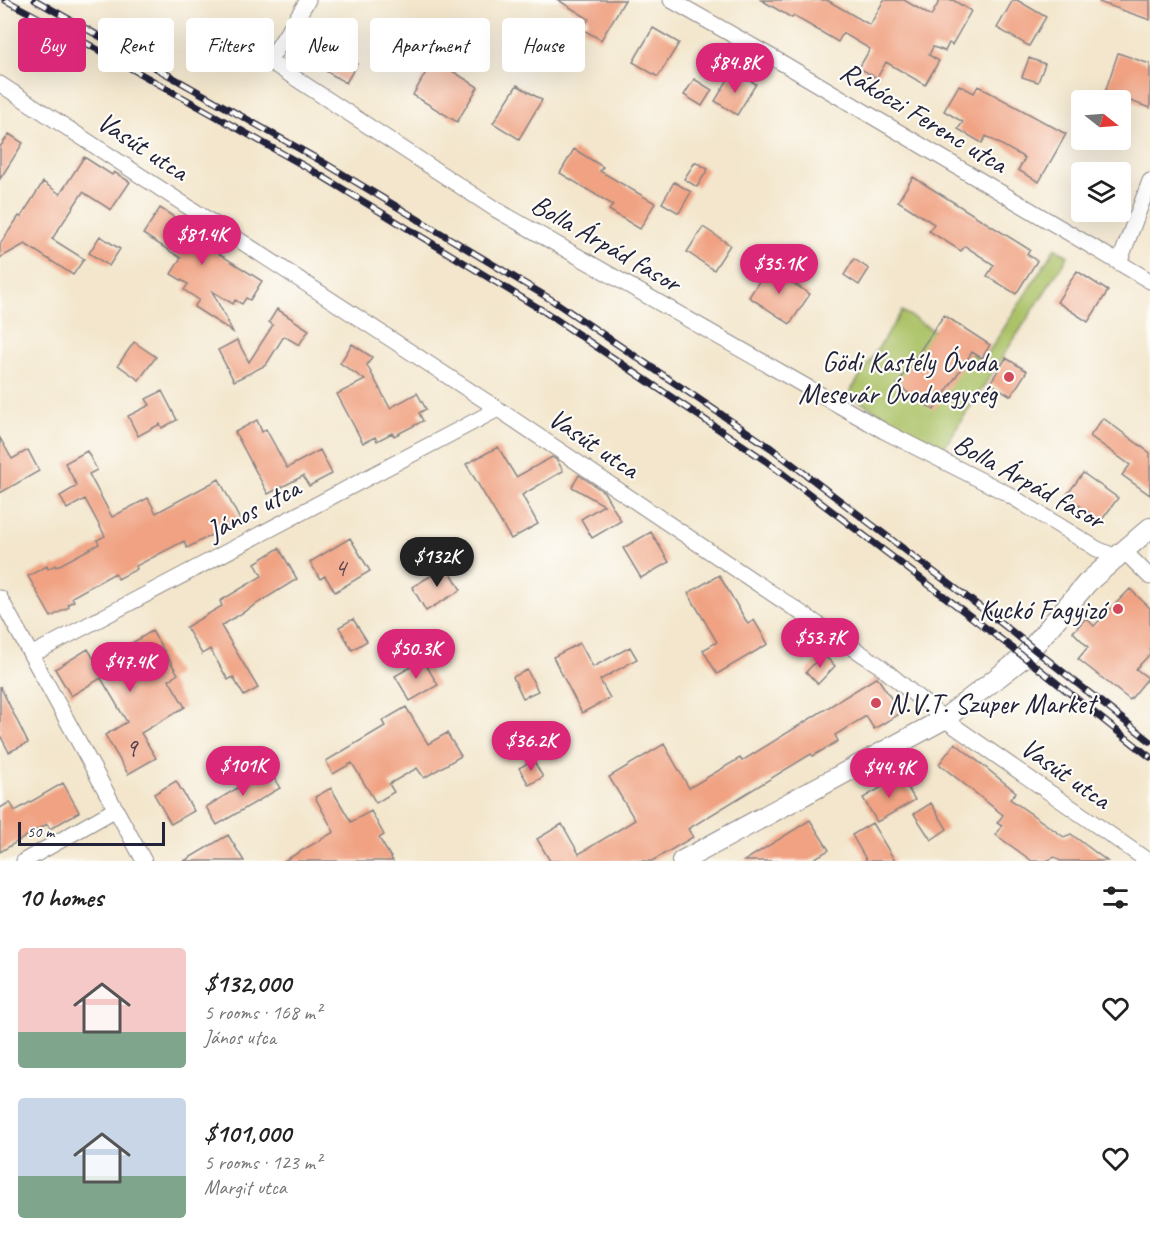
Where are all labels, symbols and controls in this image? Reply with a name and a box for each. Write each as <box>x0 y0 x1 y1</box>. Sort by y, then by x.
chip: Buy <box>18 18 86 72</box>
chip: Rent <box>98 18 174 72</box>
chip: Filters <box>186 18 274 72</box>
chip: New <box>286 18 358 72</box>
chip: Apartment <box>370 18 490 72</box>
chip: House <box>502 18 585 72</box>
pin: $84.8K <box>686 43 784 94</box>
text: $84.8K <box>710 50 760 75</box>
street label: Rákóczi Ferenc utca <box>834 53 1015 181</box>
north arrow <box>1071 90 1131 150</box>
map controls <box>1071 90 1131 222</box>
street label: Vasút utca <box>91 104 197 189</box>
button: layers <box>1071 162 1131 222</box>
street label: Bolla Árpád fasor <box>525 186 689 301</box>
pin: $81.4K <box>153 215 251 266</box>
text: $81.4K <box>177 222 227 247</box>
pin: $35.1K <box>730 244 828 295</box>
text: $35.1K <box>754 251 804 276</box>
place label: Gödi Kastély Óvoda Mesevár Óvodaegység <box>798 344 999 411</box>
marker: Gödi Kastély Óvoda Mesevár Óvodaegység <box>1002 370 1016 384</box>
street label: Vasút utca <box>542 400 647 487</box>
street label: Bolla Árpád fasor <box>948 425 1113 538</box>
street label: János utca <box>199 469 308 549</box>
pin: $132K <box>395 537 479 588</box>
text: $132K <box>414 544 460 569</box>
house number: 4 <box>334 551 348 584</box>
place label: Kuckó Fagyizó <box>979 592 1110 627</box>
marker: Kuckó Fagyizó <box>1111 602 1125 616</box>
pin: $53.7K <box>771 618 869 669</box>
text: $53.7K <box>795 625 845 650</box>
pin: $50.3K <box>367 629 465 680</box>
text: $50.3K <box>391 636 441 661</box>
pin: $47.4K <box>81 642 179 693</box>
text: $47.4K <box>105 649 155 674</box>
place label: N.V.T. Szuper Market <box>888 686 1099 721</box>
marker: N.V.T. Szuper Market <box>869 696 883 710</box>
pin: $36.2K <box>482 721 580 772</box>
text: $36.2K <box>506 728 556 753</box>
street label: Vasút utca <box>1014 729 1119 818</box>
house number: 9 <box>125 731 139 764</box>
pin: $101K <box>201 746 285 797</box>
pin: $44.9K <box>840 748 938 799</box>
text: $101K <box>220 753 266 778</box>
text: $44.9K <box>864 755 914 780</box>
scale bar <box>18 819 165 846</box>
text: 50 m <box>27 822 54 842</box>
text: 10 homes <box>18 881 103 914</box>
icon: filters <box>1099 881 1132 914</box>
text: $132,000 <box>204 967 291 1000</box>
icon: home <box>66 972 138 1044</box>
icon: heart <box>1099 992 1132 1025</box>
text: 5 rooms · 168 m² <box>204 1000 321 1025</box>
text: János utca <box>204 1025 276 1050</box>
text: $101,000 <box>204 1117 291 1150</box>
icon: home <box>66 1122 138 1194</box>
icon: heart <box>1099 1142 1132 1175</box>
text: 5 rooms · 123 m² <box>204 1150 321 1175</box>
text: Margit utca <box>204 1175 286 1200</box>

